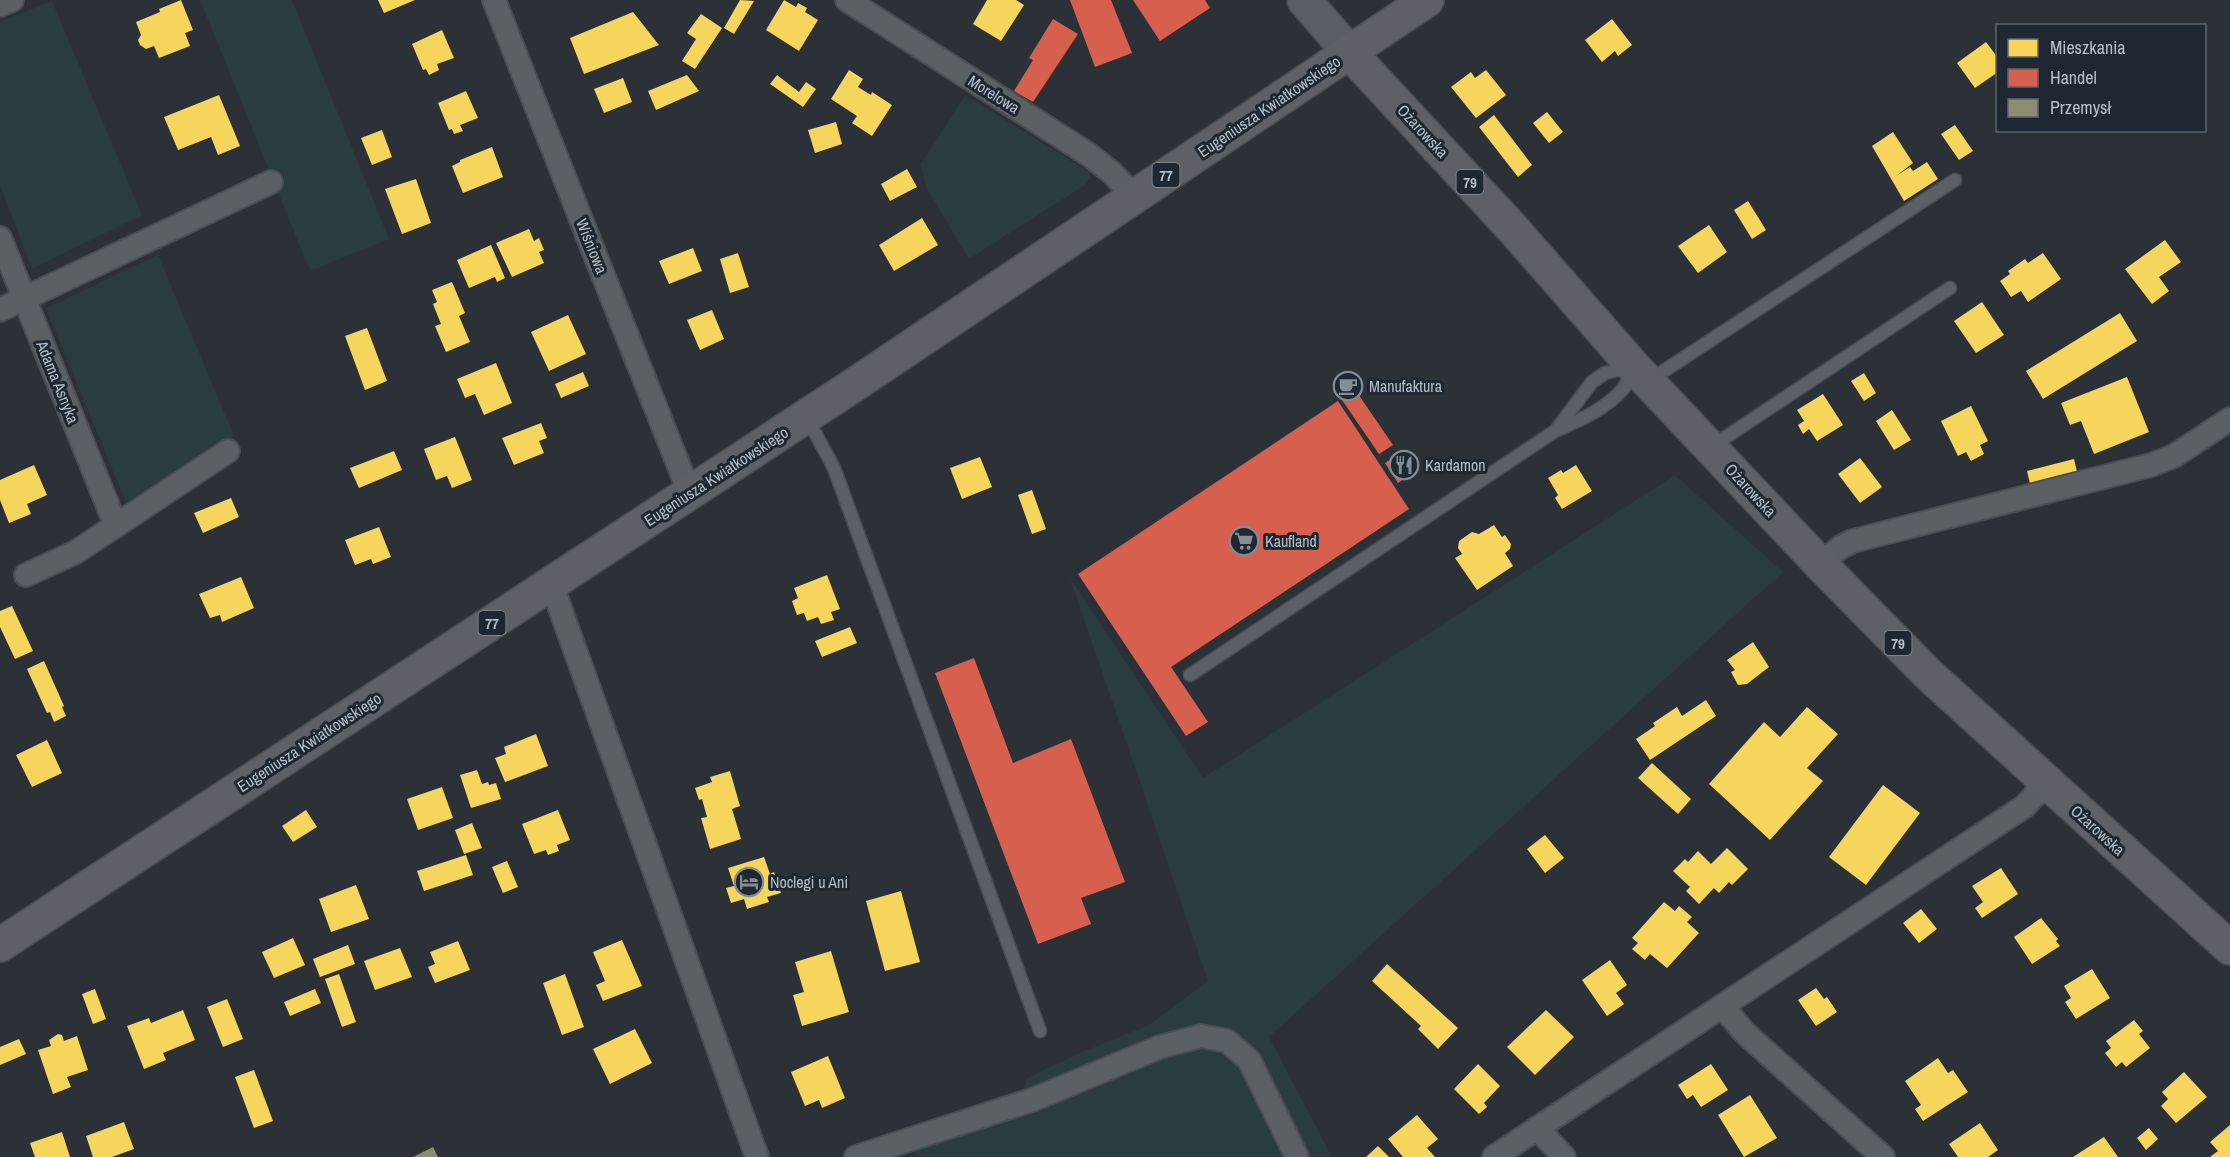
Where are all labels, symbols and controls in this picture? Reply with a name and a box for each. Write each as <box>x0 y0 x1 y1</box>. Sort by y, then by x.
legend <box>1996 24 2206 132</box>
text: Mieszkania <box>2050 35 2125 60</box>
street label: Eugeniusza Kwiatkowskiego <box>1193 50 1345 162</box>
text: Handel <box>2050 65 2097 90</box>
street label: Morelowa <box>964 70 1025 119</box>
text: Przemysł <box>2050 95 2111 120</box>
street label: Ożarowska <box>1393 100 1454 163</box>
road number: 77 <box>1152 163 1180 187</box>
road number: 79 <box>1456 170 1484 194</box>
street label: Wiśniowa <box>571 215 613 277</box>
street label: Adama Asnyka <box>31 336 85 427</box>
cafe icon: Manufaktura <box>1332 370 1364 402</box>
place label: Manufaktura <box>1369 375 1443 397</box>
street label: Eugeniusza Kwiatkowskiego <box>640 421 792 531</box>
restaurant icon: Kardamon <box>1388 449 1420 481</box>
place label: Kardamon <box>1425 454 1486 476</box>
street label: Ożarowska <box>1721 459 1782 522</box>
supermarket icon: Kaufland <box>1228 525 1260 557</box>
place label: Kaufland <box>1265 530 1317 552</box>
road number: 77 <box>478 611 506 635</box>
road number: 79 <box>1884 631 1912 655</box>
street label: Eugeniusza Kwiatkowskiego <box>233 687 385 797</box>
street label: Ożarowska <box>2066 800 2130 861</box>
hotel icon: Noclegi u Ani <box>733 866 765 898</box>
place label: Noclegi u Ani <box>770 871 848 893</box>

